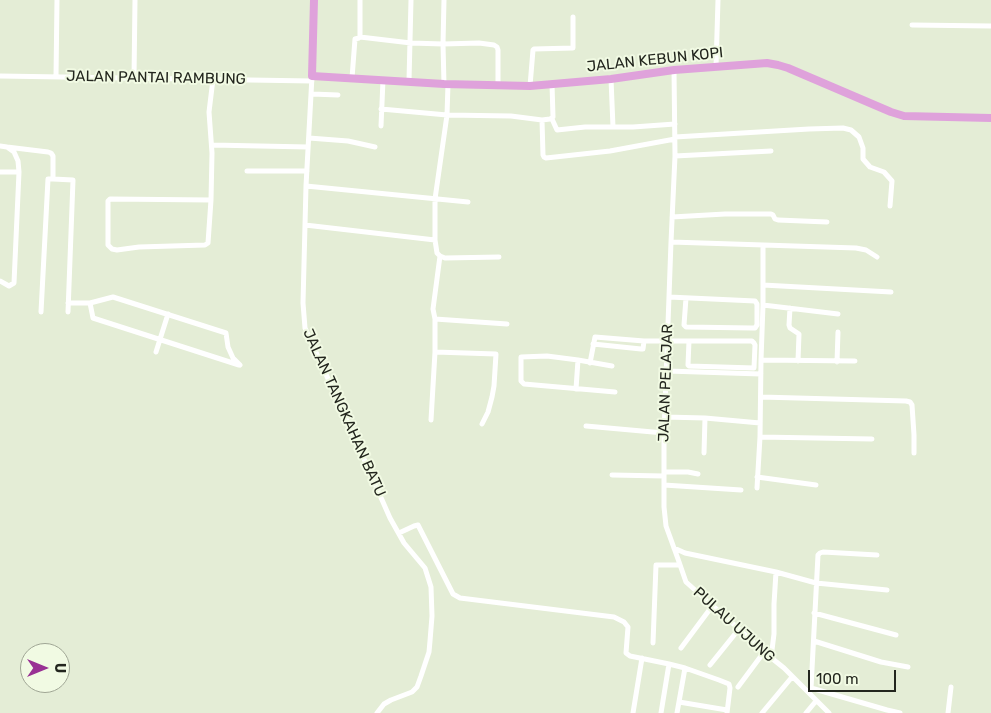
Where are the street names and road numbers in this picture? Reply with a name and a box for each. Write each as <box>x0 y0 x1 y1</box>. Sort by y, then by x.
street label: JALAN KEBUN KOPI <box>586 44 724 76</box>
street label: JALAN PANTAI RAMBUNG <box>66 67 246 89</box>
street label: JALAN PELAJAR <box>655 324 677 442</box>
street label: JALAN TANGKAHAN BATU <box>299 326 389 500</box>
street label: PULAU UJUNG <box>689 584 779 666</box>

